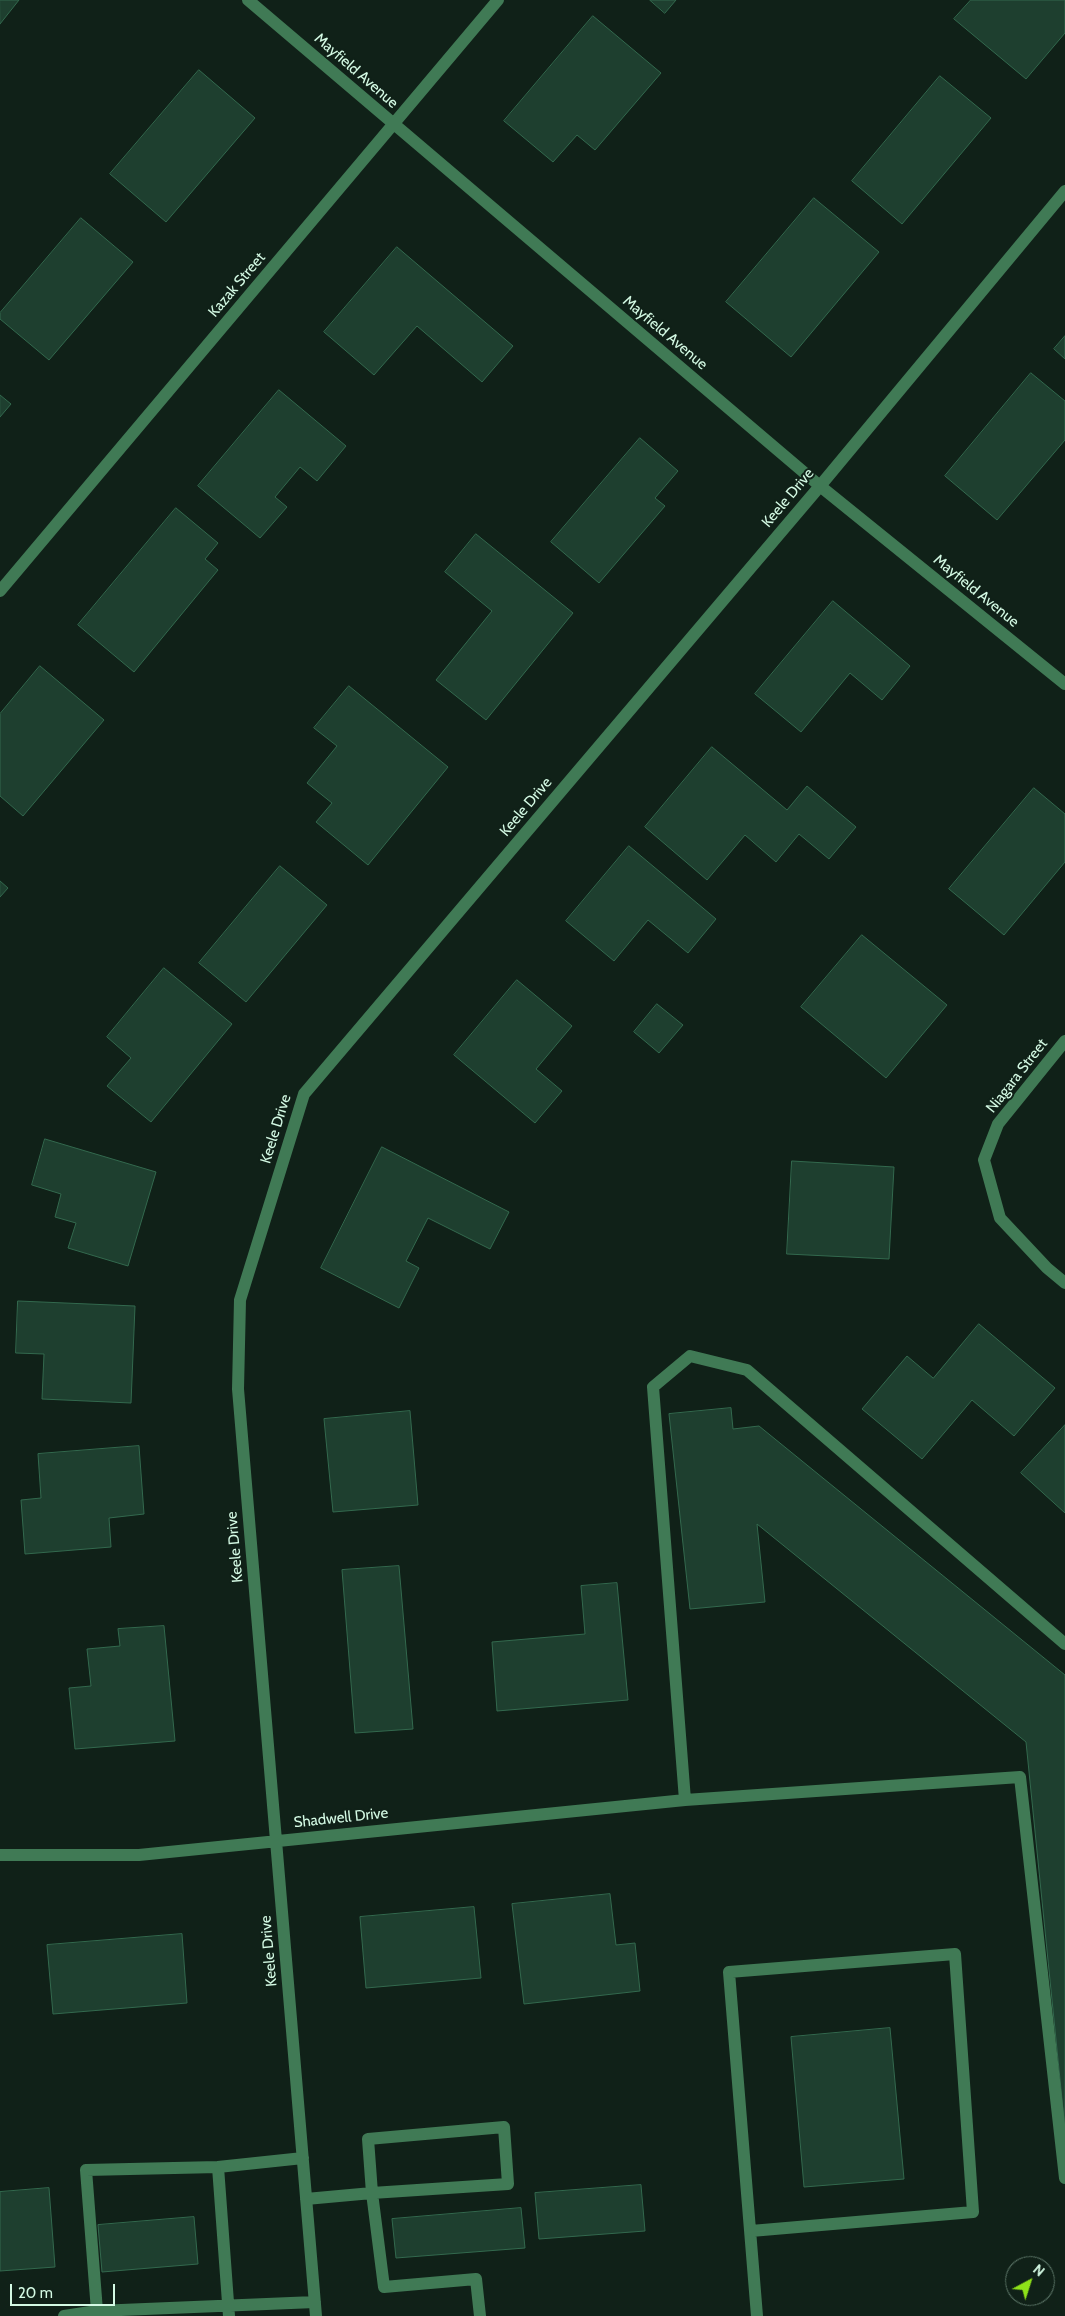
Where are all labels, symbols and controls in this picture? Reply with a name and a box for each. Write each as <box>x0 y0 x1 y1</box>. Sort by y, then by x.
street label: Mayfield Avenue <box>310 30 402 112</box>
street label: Kazak Street <box>205 249 269 321</box>
street label: Mayfield Avenue <box>619 292 711 374</box>
street label: Keele Drive <box>758 465 818 531</box>
street label: Mayfield Avenue <box>929 551 1023 631</box>
street label: Keele Drive <box>496 774 556 840</box>
street label: Niagara Street <box>982 1035 1052 1117</box>
street label: Keele Drive <box>257 1092 295 1166</box>
street label: Keele Drive <box>223 1511 247 1583</box>
street label: Shadwell Drive <box>293 1804 389 1832</box>
street label: Keele Drive <box>257 1915 281 1987</box>
north arrow <box>1005 2256 1055 2306</box>
text: N <box>1029 2260 1049 2280</box>
scale bar <box>12 2274 118 2306</box>
text: 20 m <box>18 2284 53 2302</box>

